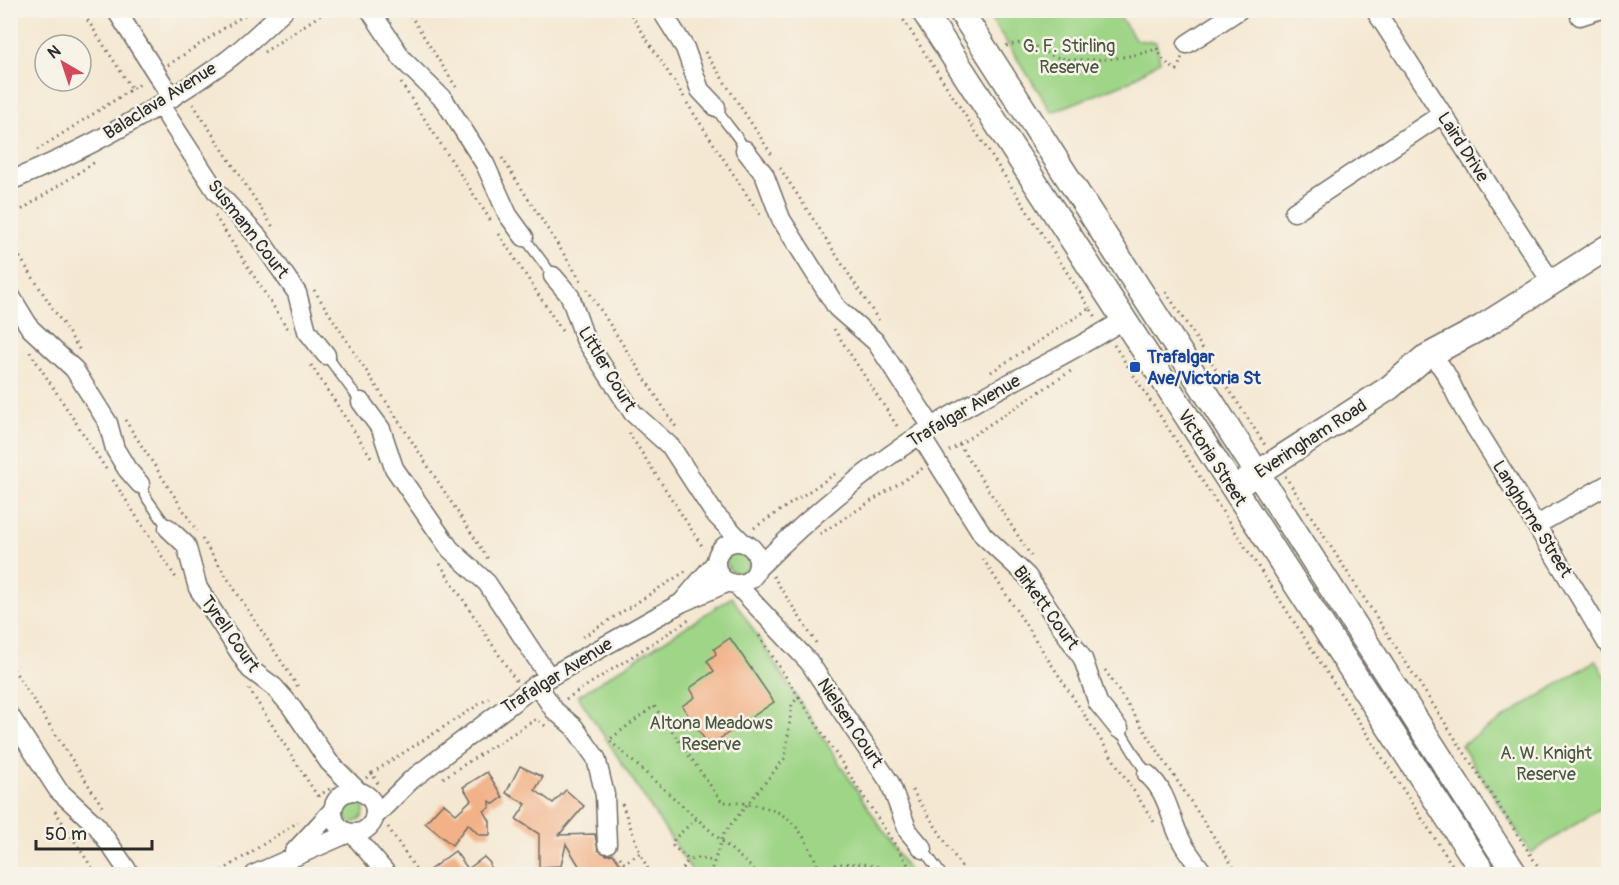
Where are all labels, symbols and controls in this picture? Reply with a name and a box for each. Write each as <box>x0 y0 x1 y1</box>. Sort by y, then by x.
north arrow <box>33 33 93 93</box>
park label: G. F. Stirling Reserve <box>1023 35 1115 79</box>
text: N <box>44 41 65 63</box>
street label: Balaclava Avenue <box>99 57 221 145</box>
street label: Laird Drive <box>1432 108 1494 186</box>
street label: Susmann Court <box>202 175 294 284</box>
street label: Littler Court <box>573 322 642 416</box>
place label: Trafalgar Ave/Victoria St <box>1146 346 1261 390</box>
marker: Trafalgar Ave/Victoria St <box>1128 360 1142 374</box>
street label: Trafalgar Avenue <box>903 369 1025 453</box>
street label: Everingham Road <box>1251 394 1371 484</box>
street label: Victoria Street <box>1172 405 1252 511</box>
street label: Langhorne Street <box>1487 456 1578 582</box>
street label: Birkett Court <box>1008 562 1085 655</box>
street label: Tyrell Court <box>195 591 265 677</box>
street label: Trafalgar Avenue <box>497 633 617 719</box>
street label: Nielsen Court <box>812 674 889 773</box>
park label: Altona Meadows Reserve <box>649 712 773 756</box>
park label: A. W. Knight Reserve <box>1500 742 1593 786</box>
scale bar <box>36 813 152 851</box>
text: 50 m <box>45 823 87 846</box>

